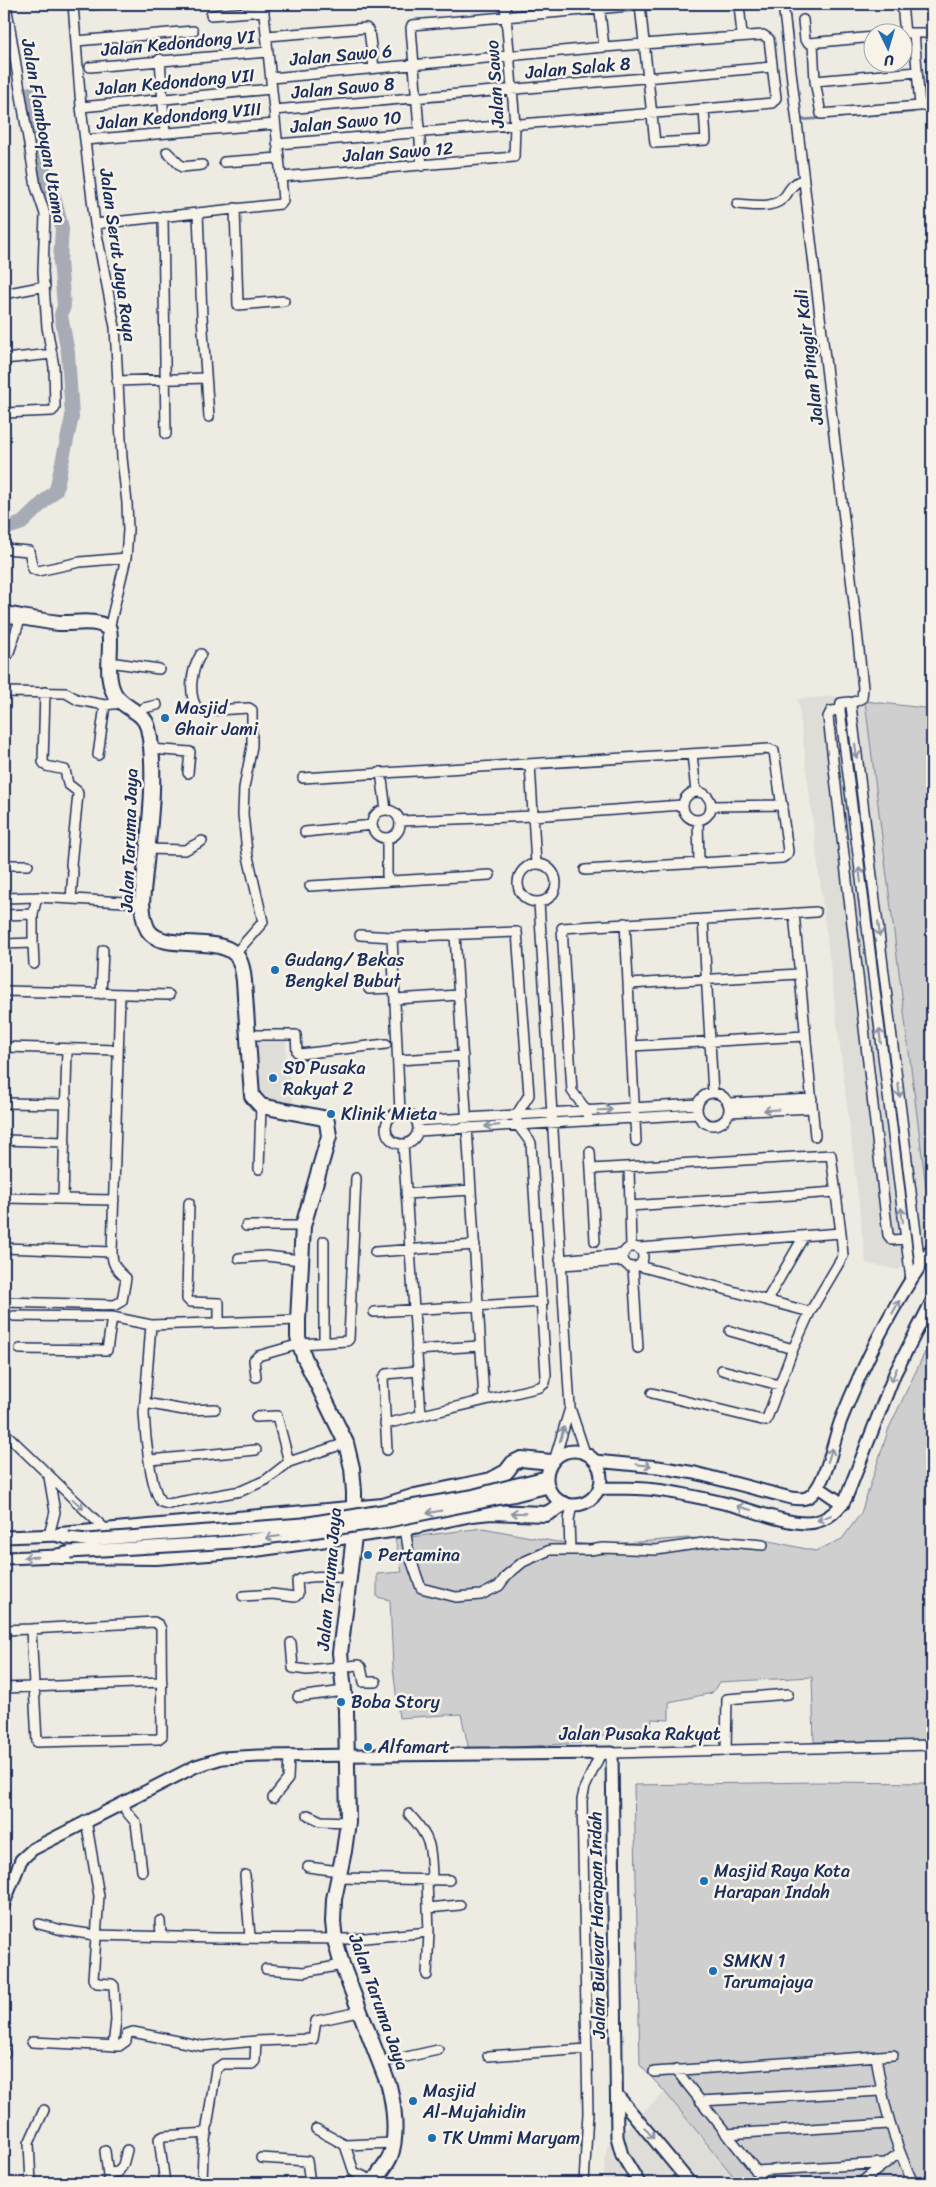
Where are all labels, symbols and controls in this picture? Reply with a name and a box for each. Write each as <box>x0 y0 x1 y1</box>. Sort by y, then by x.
street label: Jalan Kedondong VI <box>99 20 258 66</box>
north arrow <box>864 22 914 72</box>
street label: Jalan Flamboyan Utama <box>12 35 76 226</box>
street label: Jalan Sawo 6 <box>287 35 394 76</box>
street label: Jalan Sawo <box>476 39 514 130</box>
street label: Jalan Salak 8 <box>523 47 632 89</box>
text: U <box>883 48 895 73</box>
street label: Jalan Kedondong VII <box>93 59 256 105</box>
street label: Jalan Sawo 8 <box>289 68 396 109</box>
street label: Jalan Kedondong VIII <box>94 93 263 139</box>
street label: Jalan Sawo 10 <box>288 101 403 143</box>
street label: Jalan Sawo 12 <box>341 132 454 172</box>
street label: Jalan Serut Jaya Raya <box>90 165 146 344</box>
street label: Jalan Pinggir Kali <box>785 286 833 428</box>
place label: Masjid Ghair Jami <box>175 692 259 745</box>
marker: Masjid Ghair Jami <box>159 712 171 724</box>
one-way arrow <box>852 742 862 758</box>
street label: Jalan Taruma Jaya <box>110 768 147 913</box>
one-way arrow <box>855 867 865 883</box>
one-way arrow <box>874 921 884 937</box>
place label: Gudang/ Bekas Bengkel Bubut <box>285 944 405 997</box>
marker: Gudang/ Bekas Bengkel Bubut <box>269 964 281 976</box>
one-way arrow <box>875 1028 885 1044</box>
place label: SD Pusaka Rakyat 2 <box>283 1052 366 1105</box>
marker: SD Pusaka Rakyat 2 <box>267 1072 279 1084</box>
one-way arrow <box>894 1082 904 1098</box>
place label: Klinik Mieta <box>341 1098 438 1130</box>
one-way arrow <box>597 1105 613 1114</box>
one-way arrow <box>763 1106 779 1115</box>
marker: Klinik Mieta <box>325 1108 337 1120</box>
one-way arrow <box>484 1122 500 1131</box>
one-way arrow <box>897 1207 907 1223</box>
one-way arrow <box>891 1300 901 1314</box>
one-way arrow <box>889 1367 899 1382</box>
one-way arrow <box>557 1427 567 1443</box>
one-way arrow <box>825 1447 835 1463</box>
one-way arrow <box>636 1460 652 1470</box>
one-way arrow <box>71 1498 84 1510</box>
one-way arrow <box>736 1503 752 1512</box>
street label: Jalan Taruma Jaya <box>307 1506 351 1653</box>
one-way arrow <box>426 1508 442 1518</box>
one-way arrow <box>510 1508 526 1517</box>
one-way arrow <box>817 1513 832 1523</box>
one-way arrow <box>266 1532 282 1542</box>
place label: Pertamina <box>378 1539 460 1571</box>
marker: Pertamina <box>362 1549 374 1561</box>
one-way arrow <box>23 1553 39 1562</box>
place label: Boba Story <box>351 1686 441 1718</box>
marker: Boba Story <box>335 1696 347 1708</box>
street label: Jalan Pusaka Rakyat <box>558 1718 721 1750</box>
place label: Alfamart <box>377 1731 450 1763</box>
marker: Alfamart <box>362 1741 374 1753</box>
street label: Jalan Bulevar Harapan Indah <box>579 1811 615 2040</box>
place label: Masjid Raya Kota Harapan Indah <box>714 1855 850 1908</box>
marker: Masjid Raya Kota Harapan Indah <box>698 1875 710 1887</box>
street label: Jalan Taruma Jaya <box>339 1928 419 2075</box>
place label: SMKN 1 Tarumajaya <box>723 1945 814 1998</box>
marker: SMKN 1 Tarumajaya <box>707 1965 719 1977</box>
place label: Masjid Al-Mujahidin <box>422 2075 526 2128</box>
marker: Masjid Al-Mujahidin <box>407 2095 419 2107</box>
place label: TK Ummi Maryam <box>442 2122 580 2154</box>
one-way arrow <box>643 2127 654 2140</box>
marker: TK Ummi Maryam <box>426 2132 438 2144</box>

